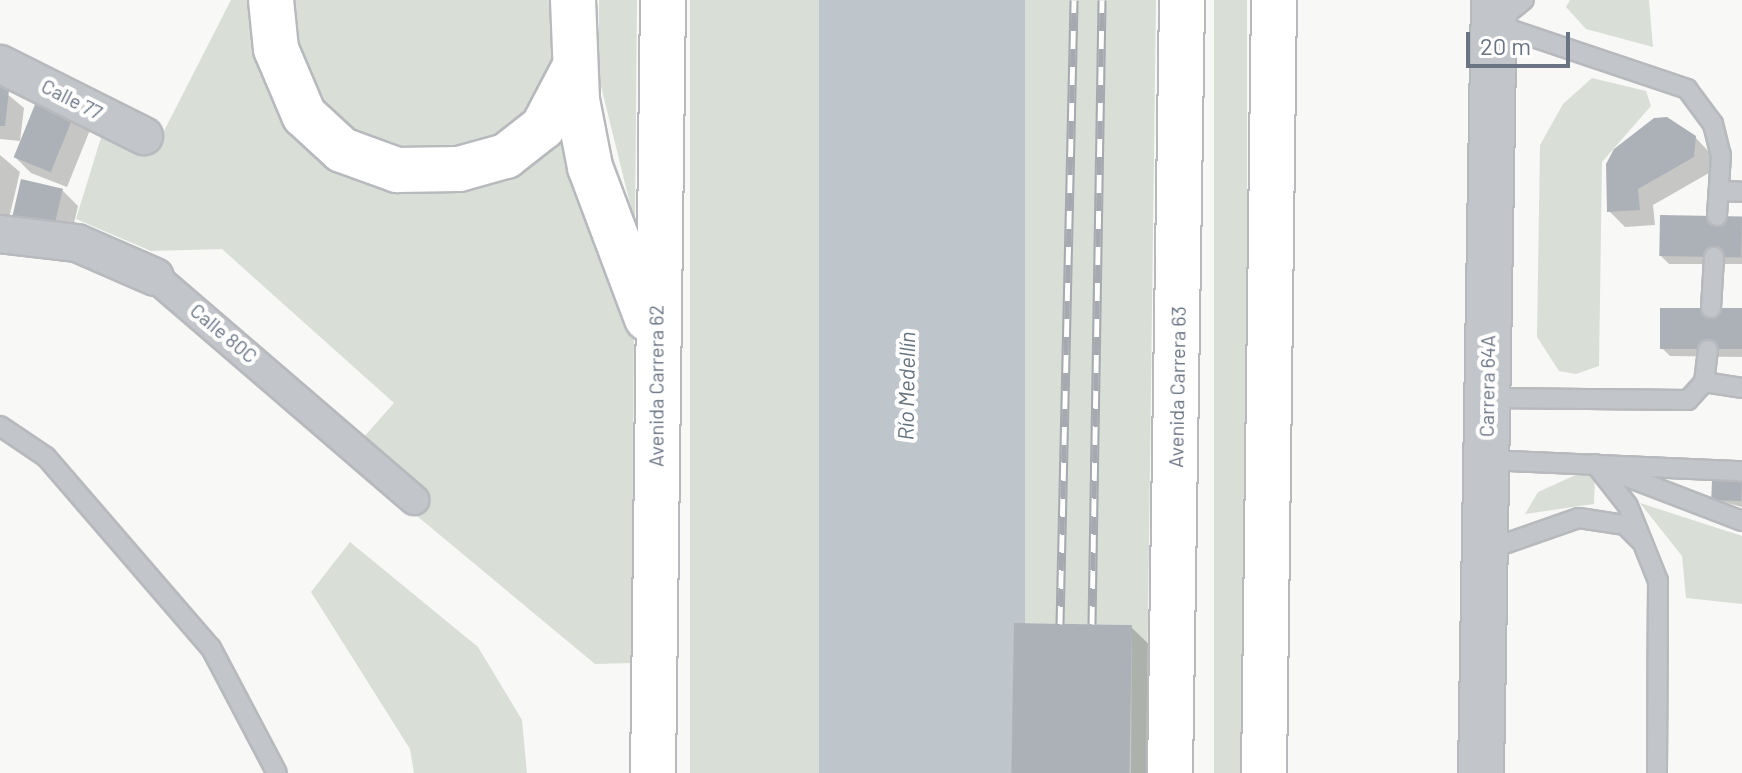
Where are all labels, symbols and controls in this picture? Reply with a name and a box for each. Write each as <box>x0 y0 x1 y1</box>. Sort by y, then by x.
scale bar <box>1470 16 1574 66</box>
text: 20 m <box>1480 31 1531 60</box>
street label: Calle 77 <box>38 74 106 124</box>
street label: Calle 80C <box>186 298 262 368</box>
street label: Avenida Carrera 62 <box>644 305 668 467</box>
street label: Avenida Carrera 63 <box>1164 306 1190 468</box>
water label: Río Medellín <box>892 331 920 441</box>
street label: Carrera 64A <box>1474 335 1500 437</box>

